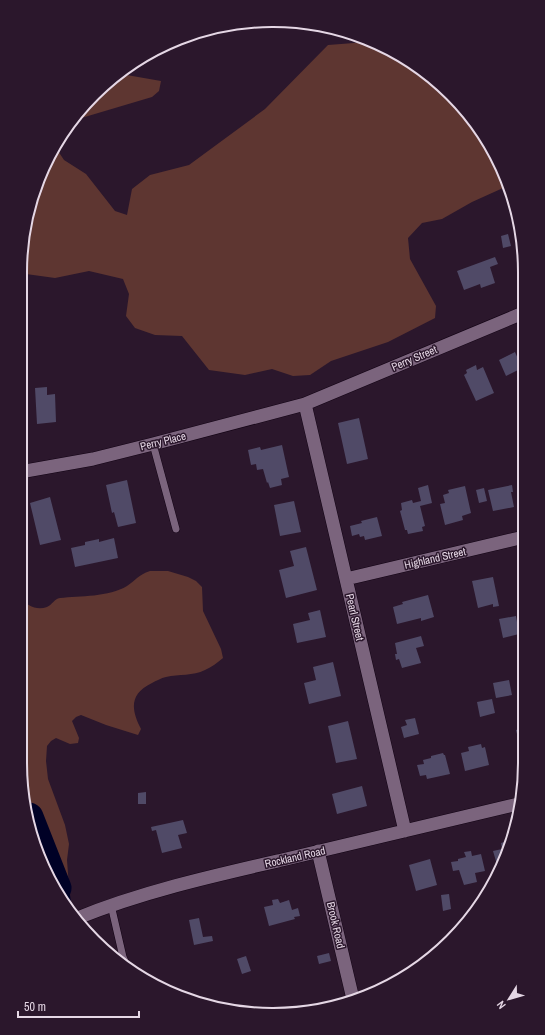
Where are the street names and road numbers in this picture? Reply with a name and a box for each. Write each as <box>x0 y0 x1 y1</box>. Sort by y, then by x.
street label: Perry Street <box>389 342 439 374</box>
street label: Perry Place <box>139 429 187 453</box>
street label: Highland Street <box>403 544 468 572</box>
street label: Pearl Street <box>343 592 367 642</box>
street label: Rockland Road <box>263 843 327 871</box>
street label: Brook Road <box>324 900 348 950</box>

